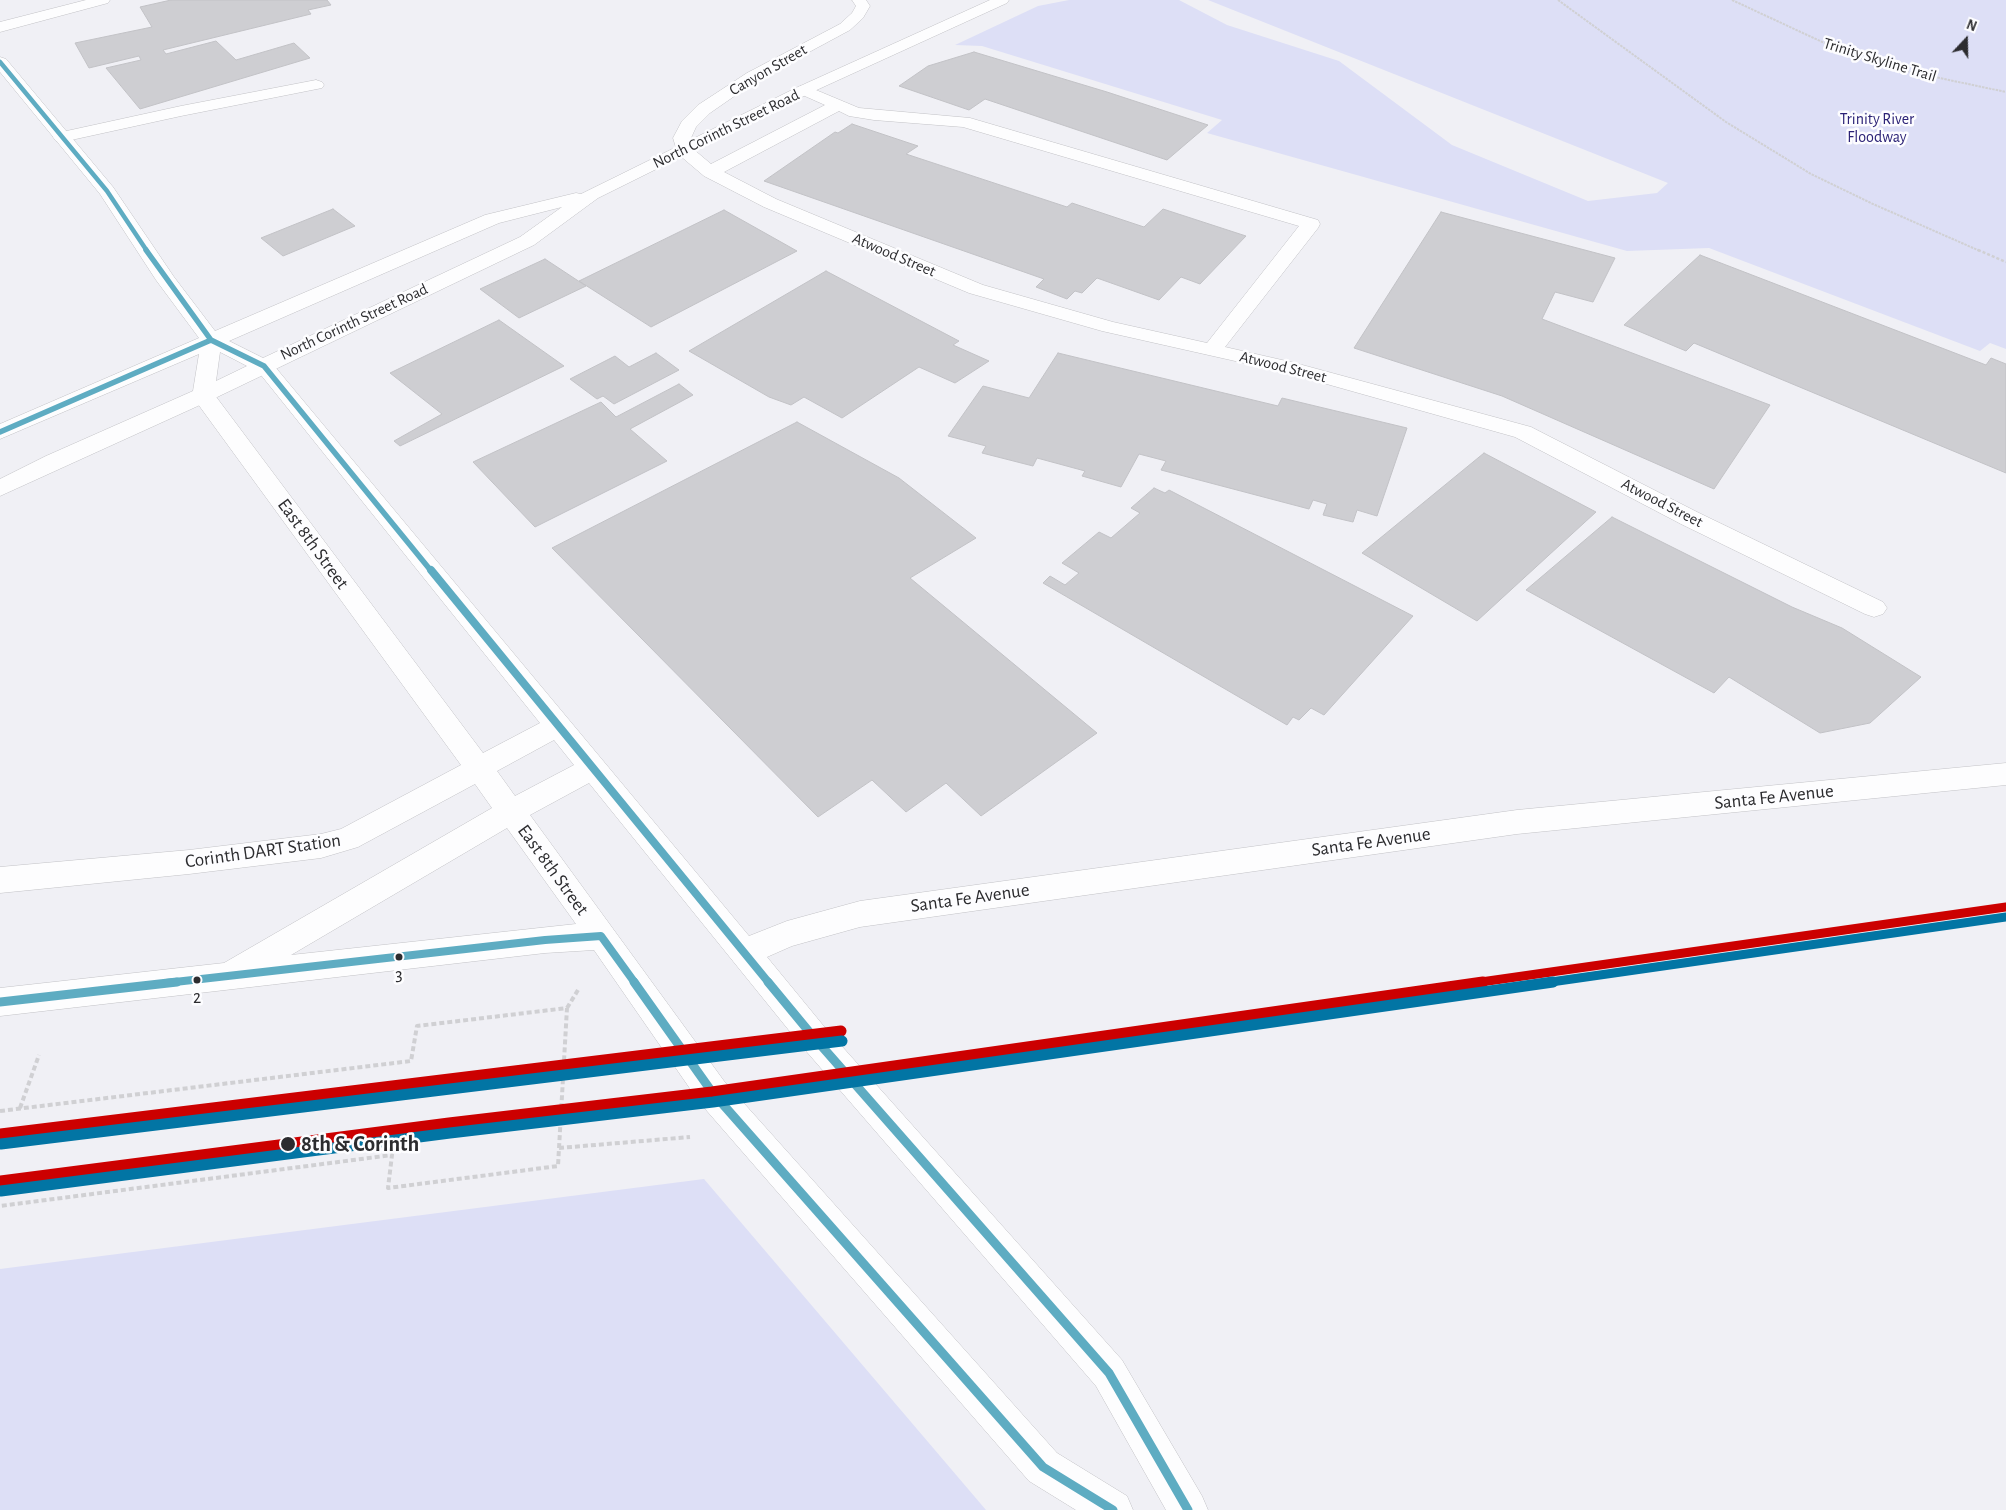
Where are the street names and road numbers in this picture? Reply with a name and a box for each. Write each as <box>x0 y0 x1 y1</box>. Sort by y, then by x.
street label: Trinity Skyline Trail <box>1821 34 1939 86</box>
street label: Canyon Street <box>726 40 810 100</box>
street label: North Corinth Street Road <box>650 85 802 173</box>
street label: Atwood Street <box>849 229 939 281</box>
street label: North Corinth Street Road <box>277 279 431 365</box>
street label: Atwood Street <box>1238 347 1328 387</box>
street label: Atwood Street <box>1618 474 1706 532</box>
street label: East 8th Street <box>272 494 354 594</box>
street label: Santa Fe Avenue <box>1713 779 1835 815</box>
street label: East 8th Street <box>512 820 594 920</box>
street label: Santa Fe Avenue <box>1310 822 1432 862</box>
street label: Corinth DART Station <box>184 829 342 873</box>
street label: Santa Fe Avenue <box>909 878 1031 918</box>

